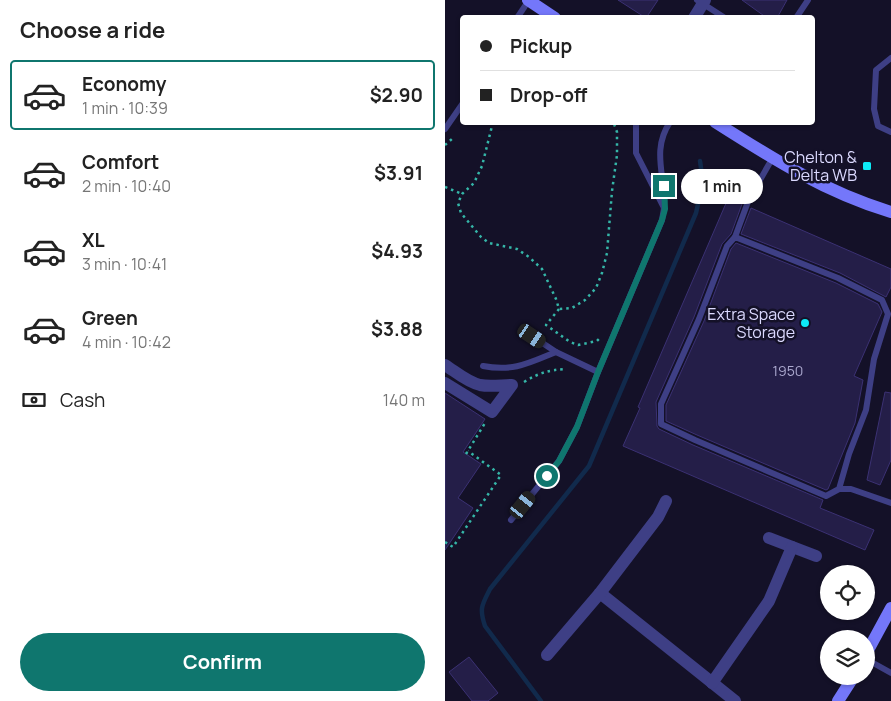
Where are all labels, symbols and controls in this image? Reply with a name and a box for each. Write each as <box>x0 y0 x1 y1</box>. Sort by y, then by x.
text: Choose a ride <box>20 15 165 45</box>
text: Pickup <box>510 33 572 59</box>
text: Economy <box>82 71 166 97</box>
icon: car <box>22 73 67 118</box>
text: $2.90 <box>370 82 423 108</box>
text: Drop-off <box>510 82 587 108</box>
text: 1 min · 10:39 <box>82 97 168 119</box>
place label: Chelton & Delta WB <box>784 146 858 186</box>
text: Comfort <box>82 149 159 175</box>
icon: car <box>22 151 67 196</box>
text: $3.91 <box>374 160 423 186</box>
marker: Chelton & Delta WB <box>861 160 873 172</box>
callout: 1 min <box>681 168 764 204</box>
text: 2 min · 10:40 <box>82 175 171 197</box>
route end <box>653 175 675 197</box>
text: 1 min <box>702 175 742 197</box>
text: XL <box>82 227 105 253</box>
icon: car <box>22 229 67 274</box>
text: $4.93 <box>371 238 423 264</box>
text: 3 min · 10:41 <box>82 253 167 275</box>
place label: Extra Space Storage <box>707 303 795 343</box>
text: Green <box>82 305 138 331</box>
icon: car <box>22 307 67 352</box>
text: $3.88 <box>371 316 423 342</box>
marker: Extra Space Storage <box>799 317 811 329</box>
car <box>515 321 548 351</box>
text: 4 min · 10:42 <box>82 331 171 353</box>
house number: 1950 <box>773 361 803 380</box>
icon: cash <box>20 386 48 414</box>
text: Cash <box>60 387 105 413</box>
text: 140 m <box>383 389 425 411</box>
route start <box>536 465 558 487</box>
car <box>507 489 538 521</box>
map controls <box>820 565 875 685</box>
button: locate <box>820 565 875 620</box>
button: layers <box>820 630 875 685</box>
button: Confirm <box>20 633 425 691</box>

